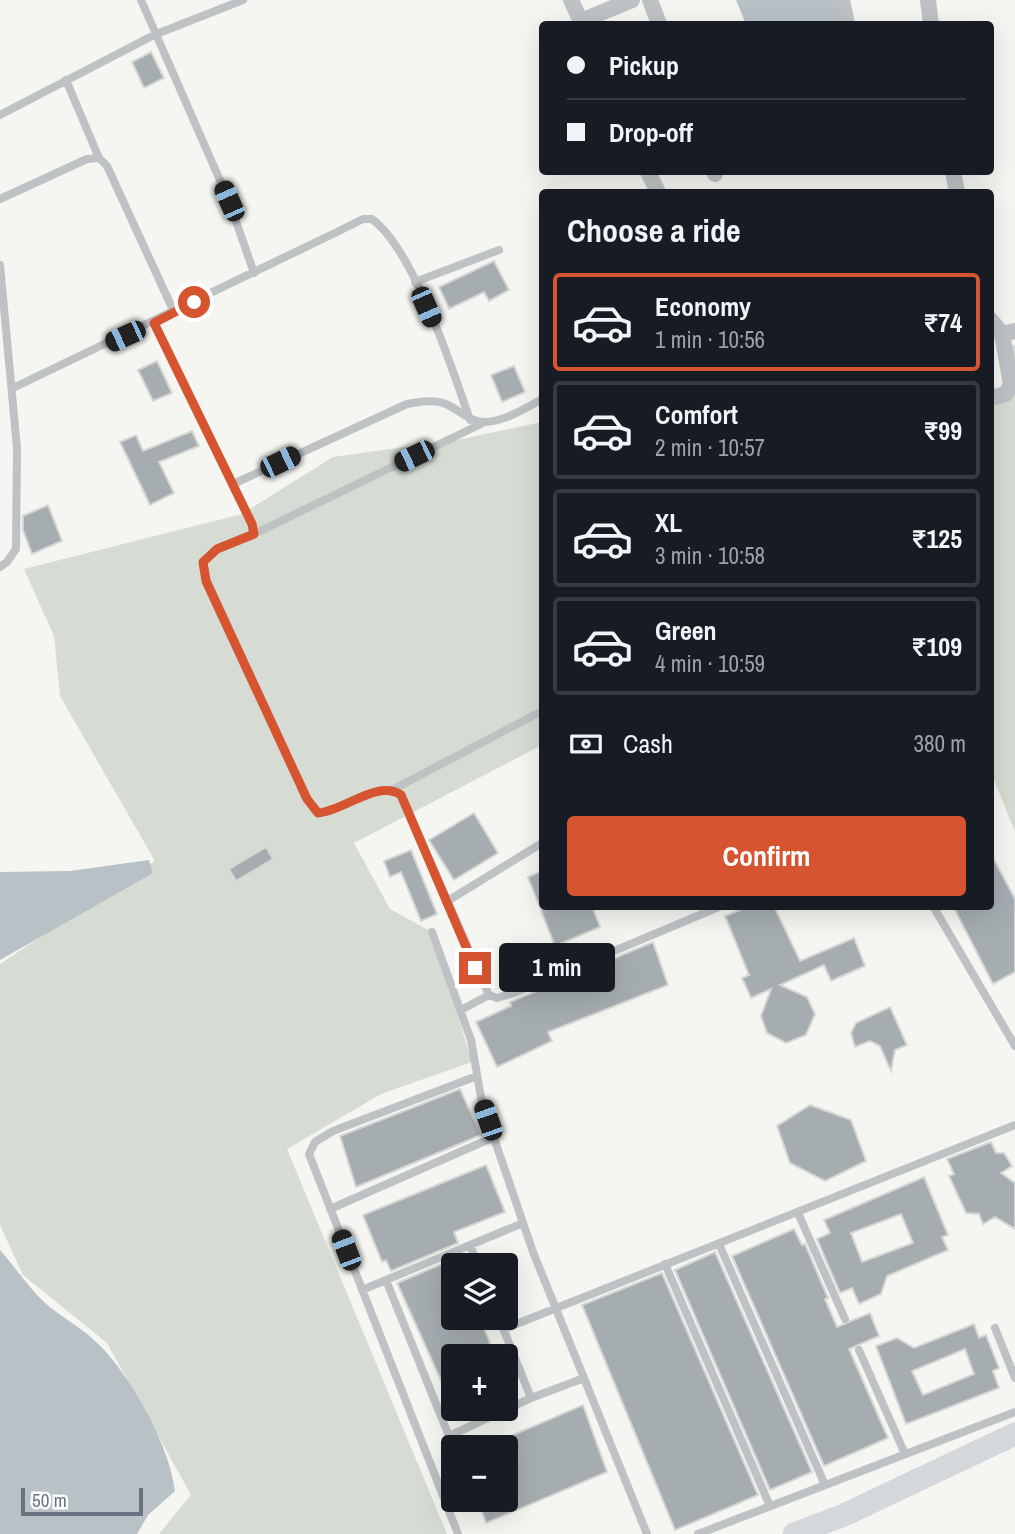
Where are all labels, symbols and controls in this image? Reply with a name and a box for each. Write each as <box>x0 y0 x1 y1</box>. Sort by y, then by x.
text: Pickup <box>609 48 679 83</box>
text: Drop-off <box>609 115 693 150</box>
car <box>211 178 248 224</box>
text: Choose a ride <box>567 209 741 252</box>
car <box>408 284 445 330</box>
route start <box>178 286 210 318</box>
text: Economy <box>655 289 751 324</box>
icon: car <box>571 291 634 354</box>
text: ₹74 <box>923 305 962 340</box>
car <box>102 318 149 354</box>
text: 1 min · 10:56 <box>655 324 765 355</box>
text: Comfort <box>655 397 738 432</box>
icon: car <box>571 399 634 462</box>
text: ₹99 <box>923 413 962 448</box>
text: 2 min · 10:57 <box>655 432 765 463</box>
car <box>391 437 438 475</box>
car <box>257 443 304 481</box>
text: XL <box>655 505 682 540</box>
icon: car <box>571 507 634 570</box>
text: ₹125 <box>911 521 962 556</box>
text: 3 min · 10:58 <box>655 540 765 571</box>
text: Green <box>655 613 717 648</box>
icon: car <box>571 615 634 678</box>
text: ₹109 <box>911 629 962 664</box>
text: 4 min · 10:59 <box>655 648 765 679</box>
icon: cash <box>567 725 605 763</box>
text: Cash <box>623 726 673 761</box>
text: 380 m <box>914 728 966 759</box>
button: Confirm <box>567 816 966 896</box>
callout: 1 min <box>500 944 615 992</box>
route end <box>459 952 491 984</box>
text: 1 min <box>532 952 582 983</box>
car <box>472 1097 505 1143</box>
car <box>329 1227 364 1273</box>
map controls <box>441 1253 518 1512</box>
button: layers <box>441 1253 518 1330</box>
button: + <box>441 1344 518 1421</box>
button: − <box>441 1435 518 1512</box>
scale bar <box>21 1485 144 1517</box>
text: 50 m <box>32 1487 67 1513</box>

